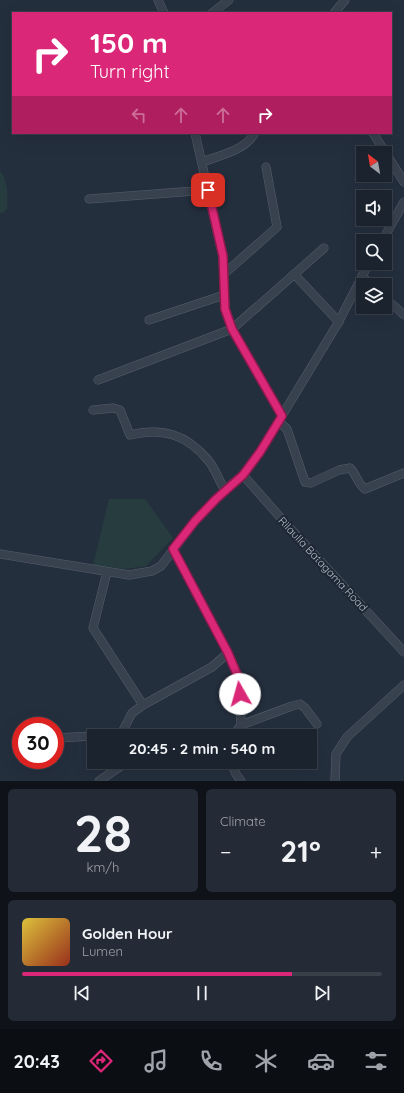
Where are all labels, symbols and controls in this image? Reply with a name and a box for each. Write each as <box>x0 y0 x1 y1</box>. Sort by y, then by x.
text: 150 m <box>90 25 168 60</box>
icon: right <box>24 28 76 80</box>
text: Turn right <box>90 60 170 83</box>
icon: left <box>128 104 150 126</box>
icon: ahead <box>170 104 192 126</box>
icon: ahead <box>212 104 234 126</box>
icon: right <box>254 104 276 126</box>
north arrow <box>356 146 392 182</box>
map controls <box>356 146 392 314</box>
pin <box>191 173 225 207</box>
icon: arrive <box>197 179 219 201</box>
button: sound <box>356 190 392 226</box>
button: search <box>356 234 392 270</box>
button: layers <box>356 278 392 314</box>
street label: Rilaulla Batagama Road <box>275 514 371 614</box>
position arrow <box>219 673 261 715</box>
speed limit sign: 30 <box>12 717 64 769</box>
text: 20:45 · 2 min · 540 m <box>129 739 275 758</box>
text: 28 <box>74 800 132 865</box>
text: Climate <box>220 813 266 829</box>
text: 21° <box>280 832 321 870</box>
text: − <box>220 838 231 866</box>
text: + <box>370 838 382 866</box>
text: km/h <box>87 859 119 875</box>
text: Golden Hour <box>82 924 173 943</box>
text: Lumen <box>82 943 123 959</box>
icon: previous <box>71 982 93 1004</box>
icon: pause <box>191 982 213 1004</box>
icon: next <box>311 982 333 1004</box>
icon: directions <box>87 1047 115 1075</box>
icon: music <box>142 1047 170 1075</box>
icon: phone <box>197 1047 225 1075</box>
icon: climate <box>252 1047 280 1075</box>
icon: car <box>307 1047 335 1075</box>
icon: filters <box>362 1047 390 1075</box>
text: 20:43 <box>14 1050 60 1073</box>

